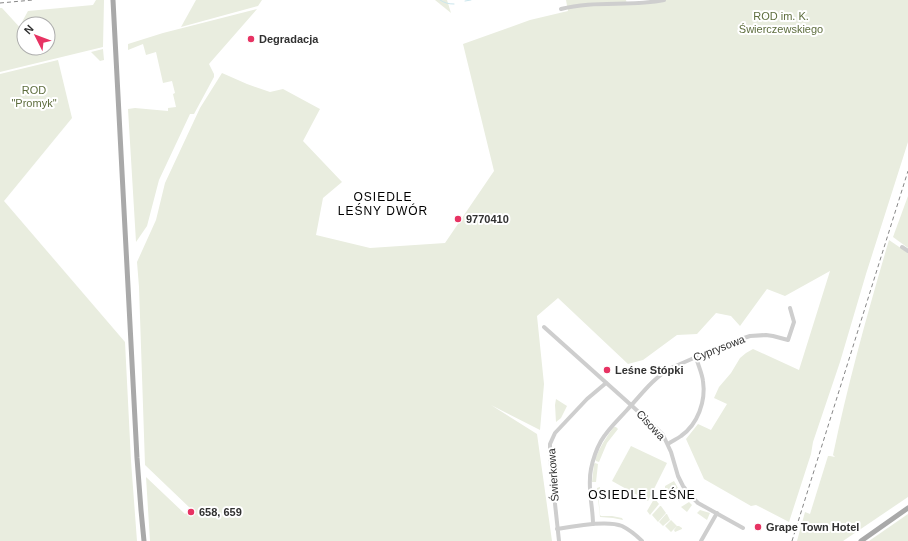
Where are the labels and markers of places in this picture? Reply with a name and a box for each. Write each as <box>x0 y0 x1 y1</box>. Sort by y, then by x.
place label: Degradacja <box>259 33 319 45</box>
marker: Degradacja <box>246 34 256 44</box>
place label: 9770410 <box>466 213 509 225</box>
marker: 9770410 <box>453 214 463 224</box>
place label: Leśne Stópki <box>615 364 683 376</box>
marker: Leśne Stópki <box>602 365 612 375</box>
place label: 658, 659 <box>199 506 242 518</box>
marker: 658, 659 <box>186 507 196 517</box>
place label: Grape Town Hotel <box>766 521 859 533</box>
marker: Grape Town Hotel <box>753 522 763 532</box>

